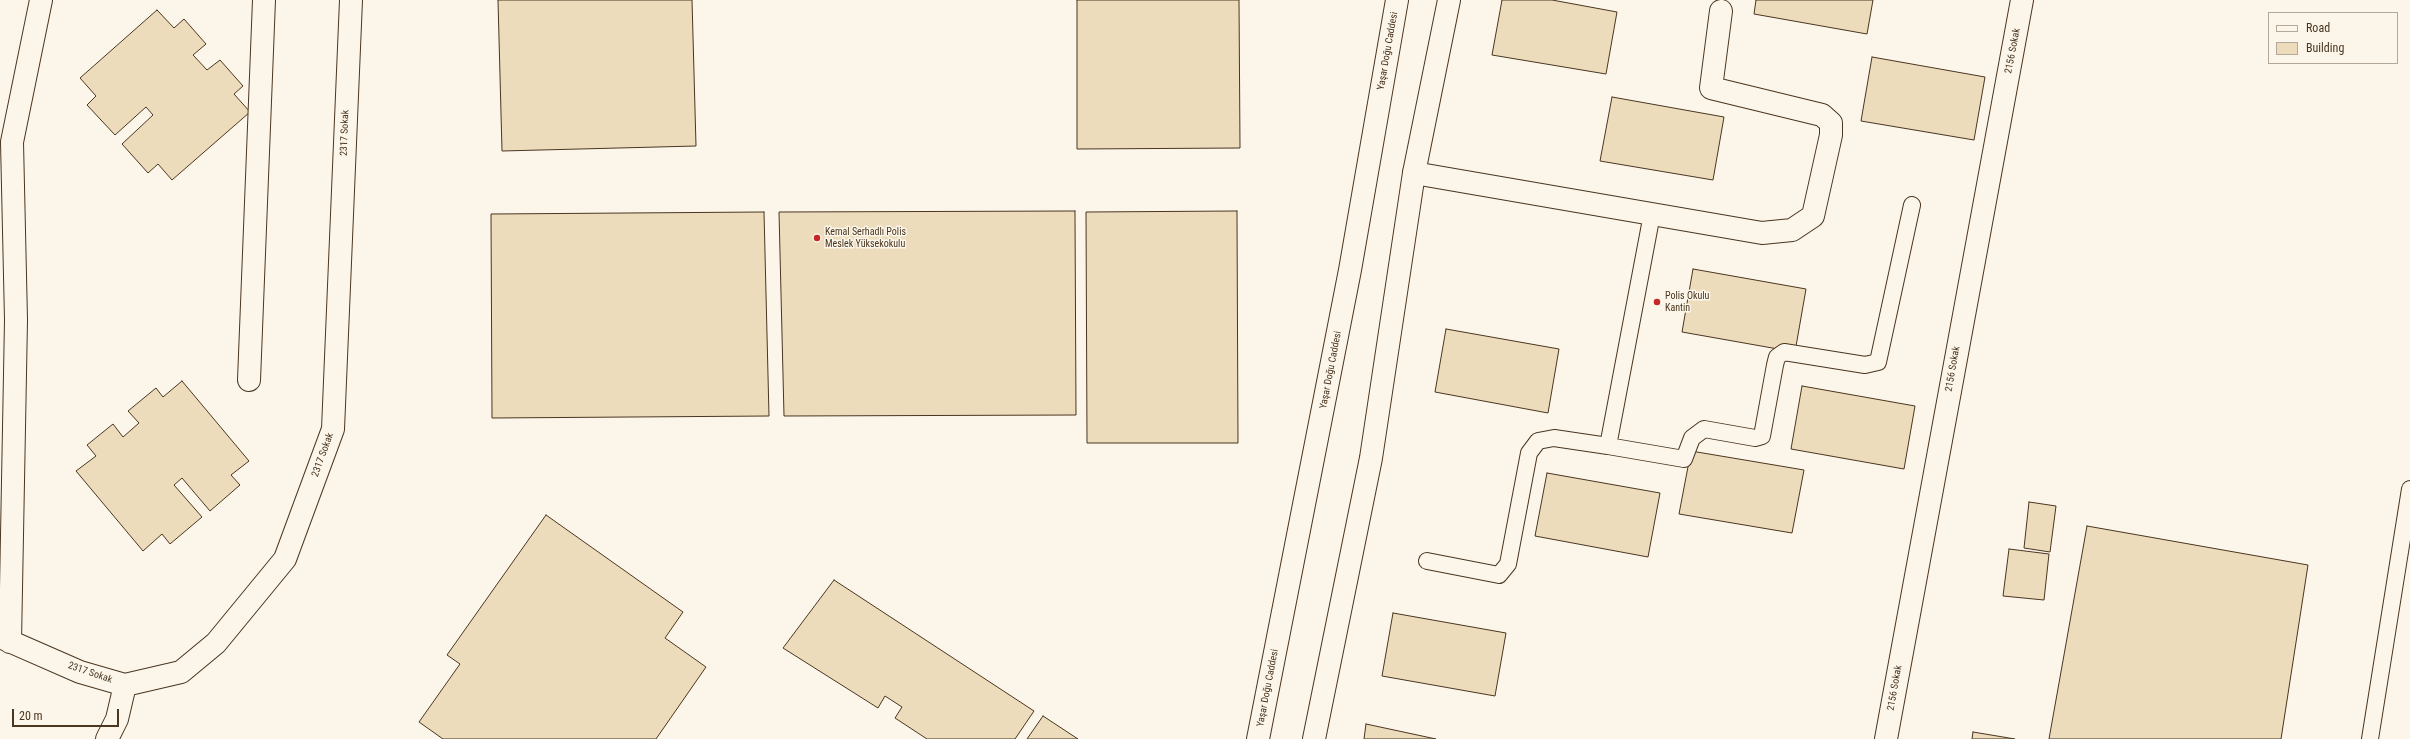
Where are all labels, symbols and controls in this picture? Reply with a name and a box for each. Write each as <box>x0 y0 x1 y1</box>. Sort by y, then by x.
street label: Yaşar Doğu Caddesi <box>1375 11 1401 91</box>
legend <box>2268 12 2398 64</box>
text: Road <box>2306 21 2330 35</box>
street label: 2156 Sokak <box>2003 27 2023 75</box>
text: Building <box>2306 41 2344 55</box>
street label: 2317 Sokak <box>338 110 352 156</box>
place label: Kemal Serhadlı Polis Meslek Yüksekokulu <box>825 226 906 250</box>
marker: Kemal Serhadlı Polis Meslek Yüksekokulu <box>812 233 822 243</box>
place label: Polis Okulu Kantin <box>1665 290 1709 314</box>
marker: Polis Okulu Kantin <box>1652 297 1662 307</box>
street label: Yaşar Doğu Caddesi <box>1318 330 1344 410</box>
street label: 2156 Sokak <box>1943 345 1963 393</box>
street label: 2317 Sokak <box>309 431 337 479</box>
street label: Yaşar Doğu Caddesi <box>1255 648 1281 728</box>
street label: 2317 Sokak <box>66 660 114 686</box>
street label: 2156 Sokak <box>1885 664 1905 712</box>
scale bar <box>14 701 121 727</box>
text: 20 m <box>19 709 43 723</box>

